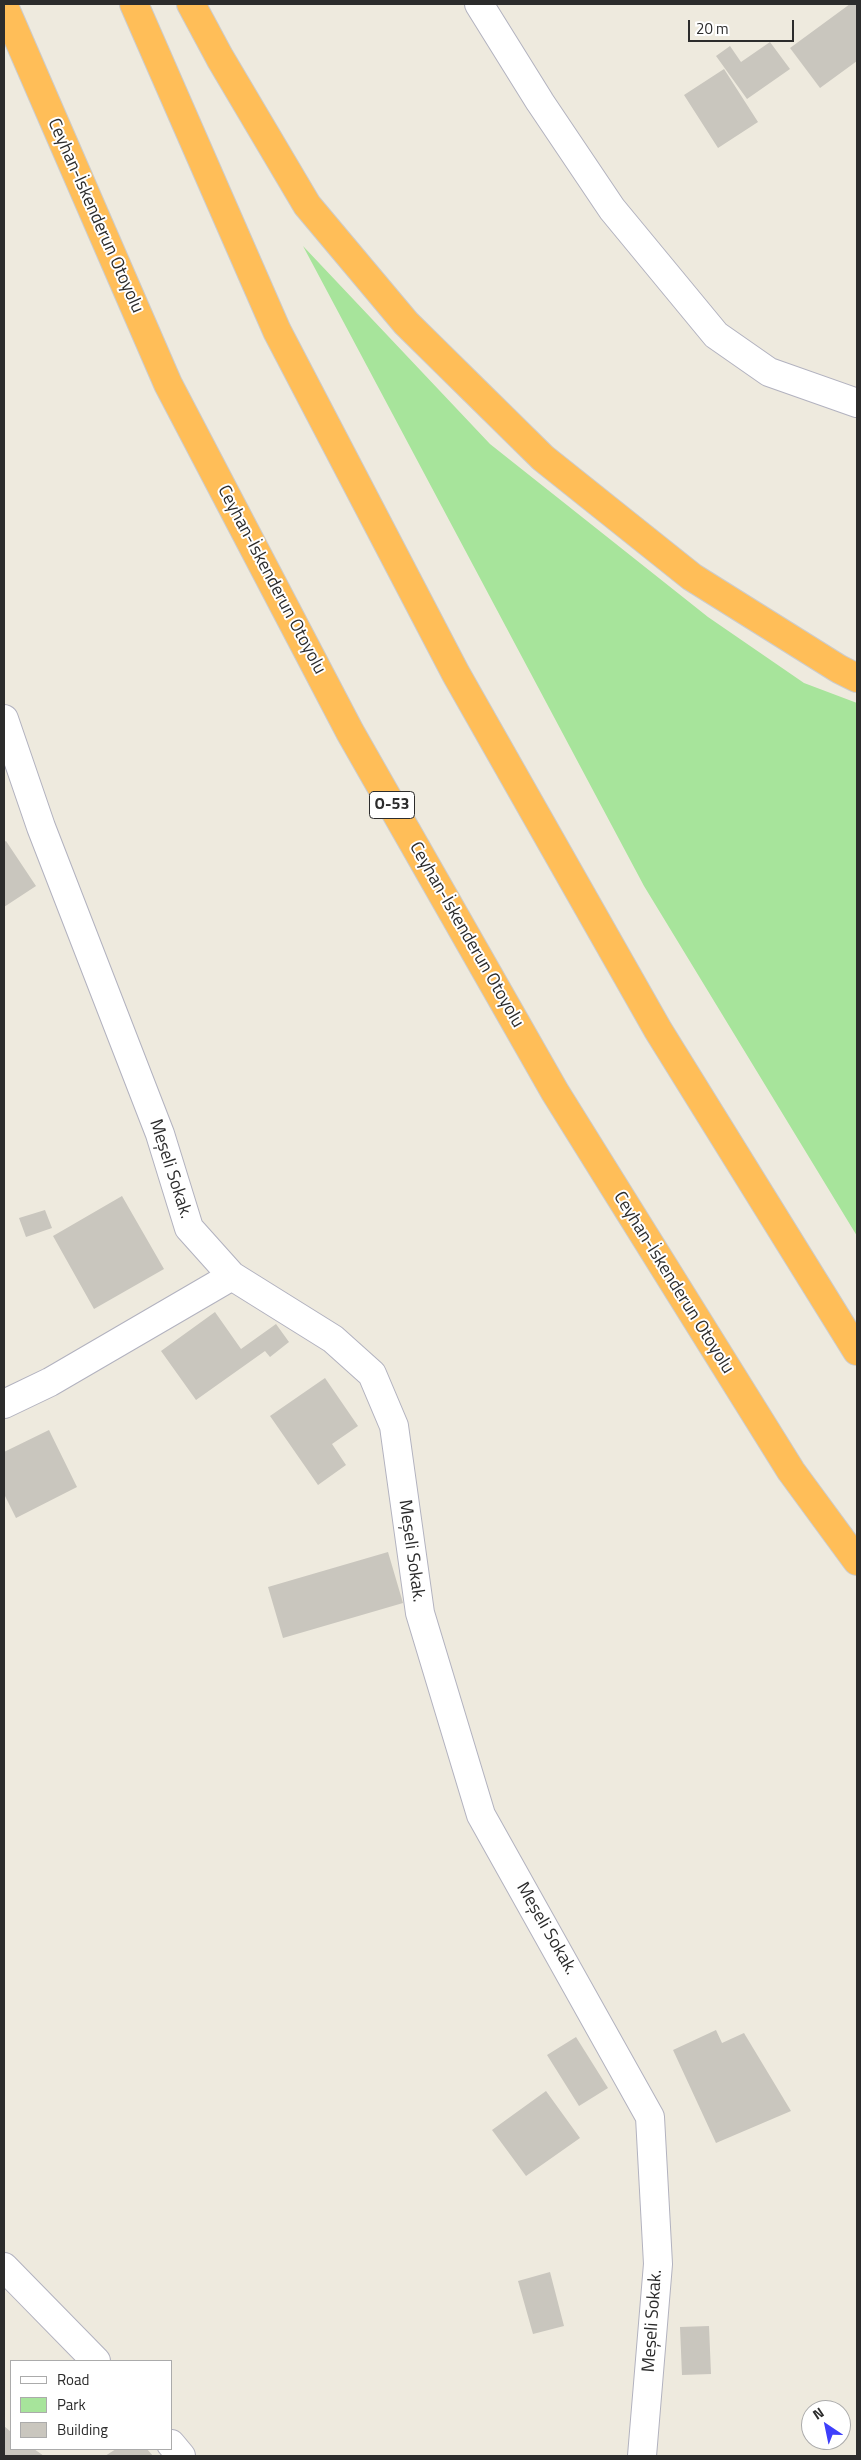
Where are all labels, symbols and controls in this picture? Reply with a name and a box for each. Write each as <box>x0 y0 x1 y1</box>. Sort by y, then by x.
scale bar <box>691 10 797 42</box>
text: 20 m <box>696 17 729 40</box>
street label: Ceyhan-İskenderun Otoyolu <box>42 115 148 317</box>
street label: Ceyhan-İskenderun Otoyolu <box>212 482 330 678</box>
road number: O-53 <box>370 792 414 818</box>
street label: Ceyhan-İskenderun Otoyolu <box>404 838 528 1032</box>
street label: Meşeli Sokak. <box>144 1117 196 1221</box>
street label: Ceyhan-İskenderun Otoyolu <box>608 1188 738 1378</box>
street label: Meşeli Sokak. <box>393 1499 429 1603</box>
street label: Meşeli Sokak. <box>511 1879 581 1979</box>
street label: Meşeli Sokak. <box>639 2269 667 2373</box>
legend <box>10 2360 172 2450</box>
text: Road <box>57 2368 89 2391</box>
text: Park <box>57 2393 86 2416</box>
north arrow <box>801 2400 851 2450</box>
text: N <box>808 2402 828 2424</box>
text: Building <box>57 2418 108 2441</box>

